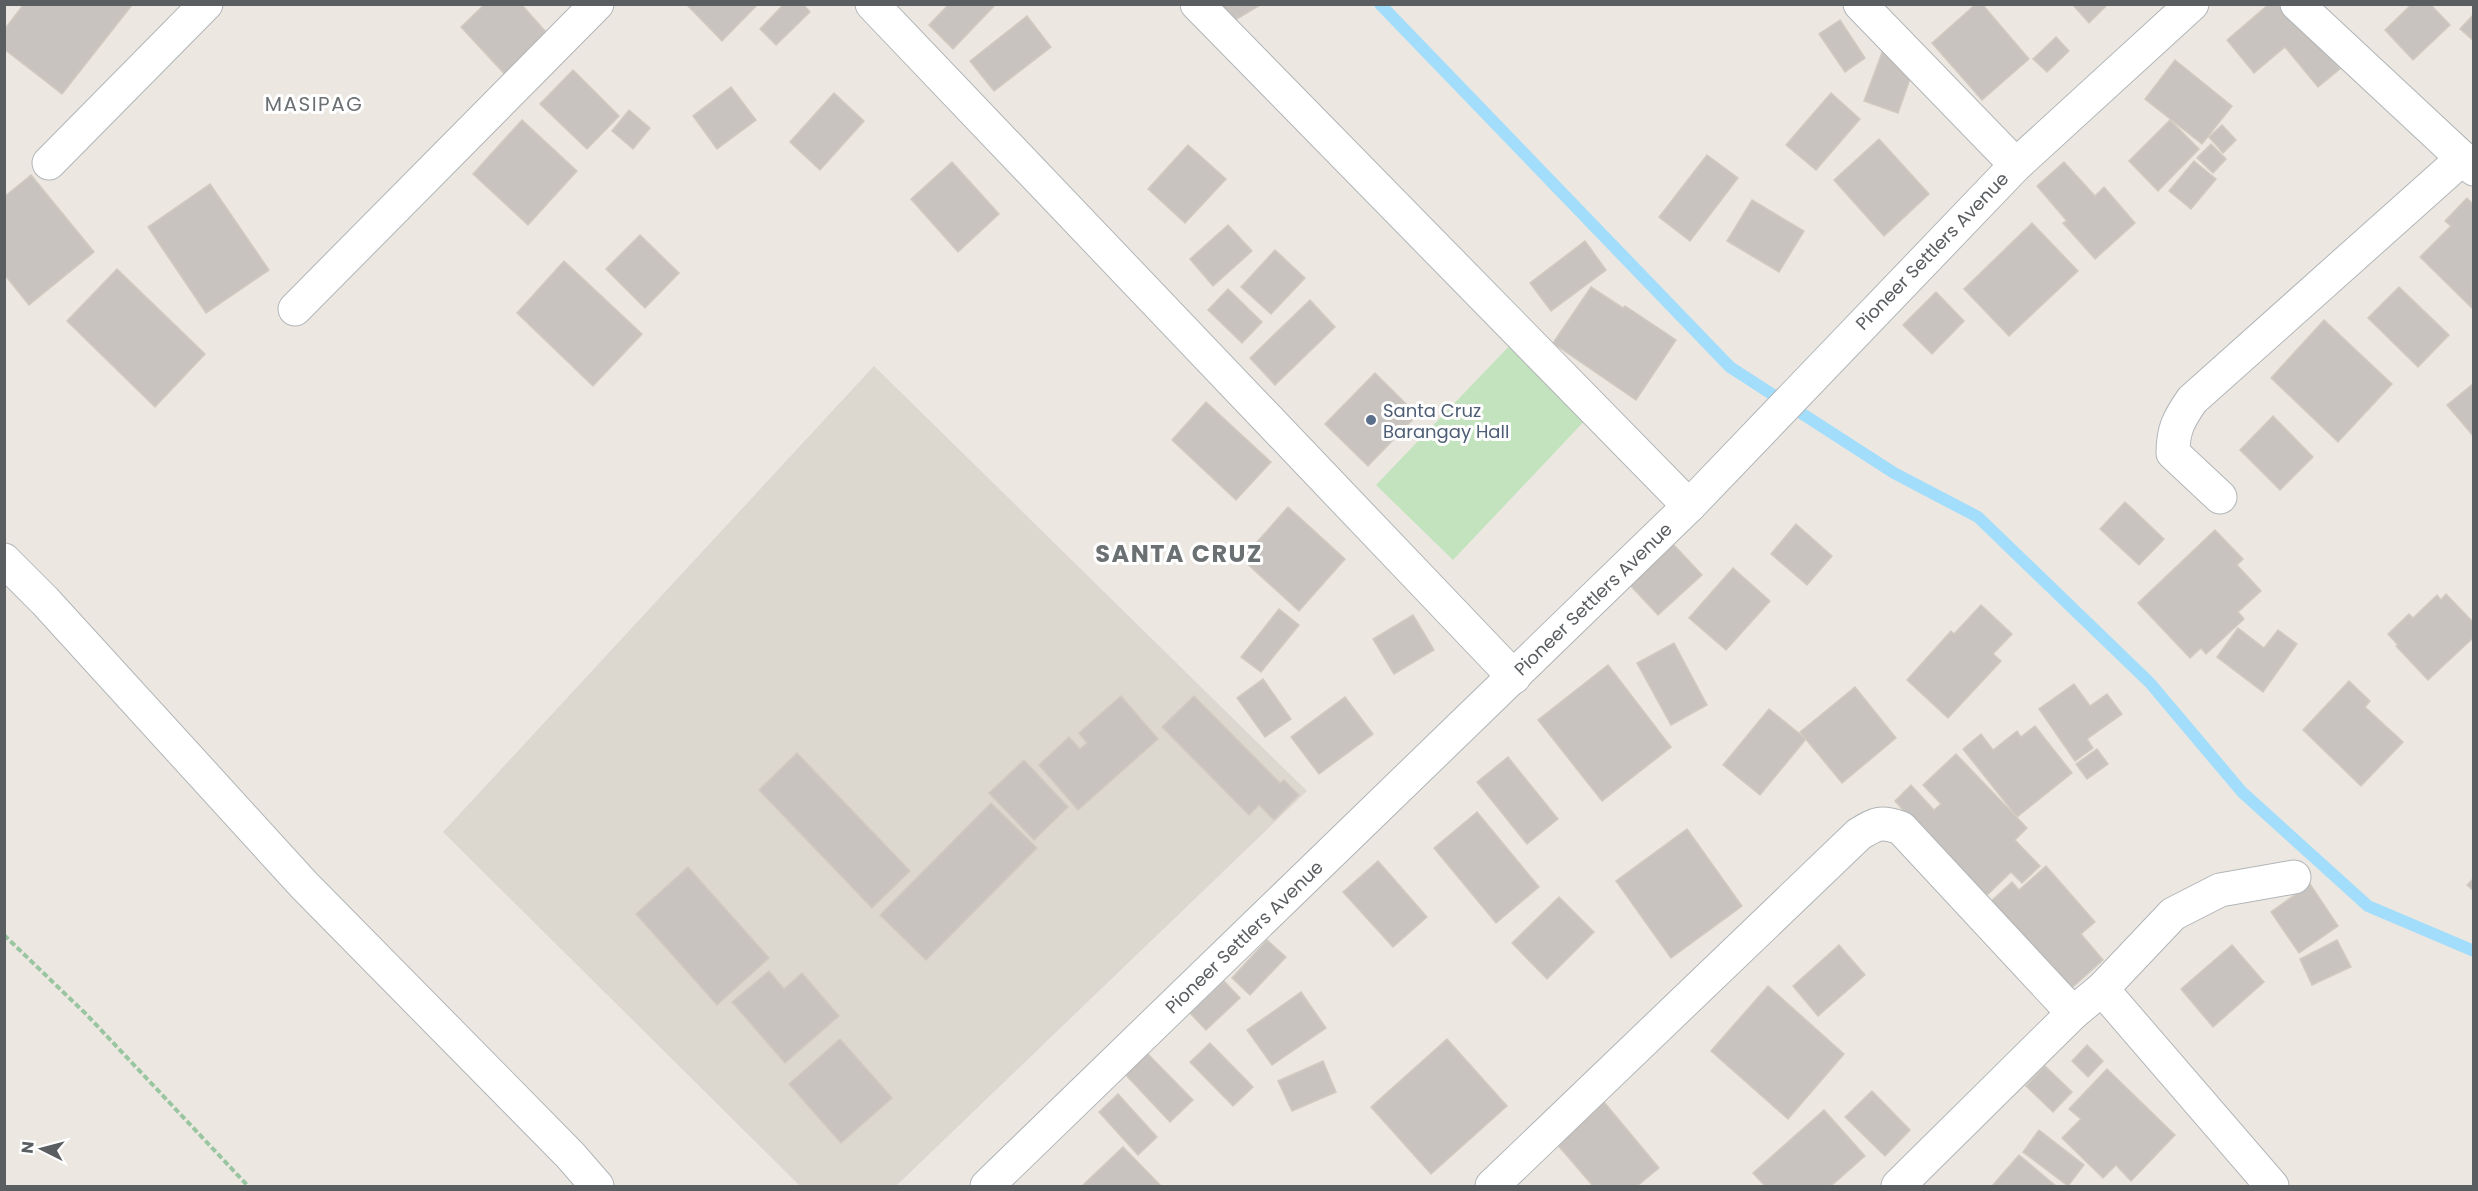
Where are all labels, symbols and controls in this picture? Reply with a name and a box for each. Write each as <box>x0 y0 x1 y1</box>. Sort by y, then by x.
district label: MASIPAG <box>265 90 363 118</box>
street label: Pioneer Settlers Avenue <box>1850 167 2014 335</box>
place label: Santa Cruz Barangay Hall <box>1383 398 1509 444</box>
marker: Santa Cruz Barangay Hall <box>1364 413 1378 427</box>
street label: Pioneer Settlers Avenue <box>1509 517 1677 681</box>
district label: SANTA CRUZ <box>1095 537 1263 570</box>
street label: Pioneer Settlers Avenue <box>1160 855 1328 1019</box>
north arrow <box>12 1119 72 1179</box>
text: N <box>16 1140 40 1155</box>

